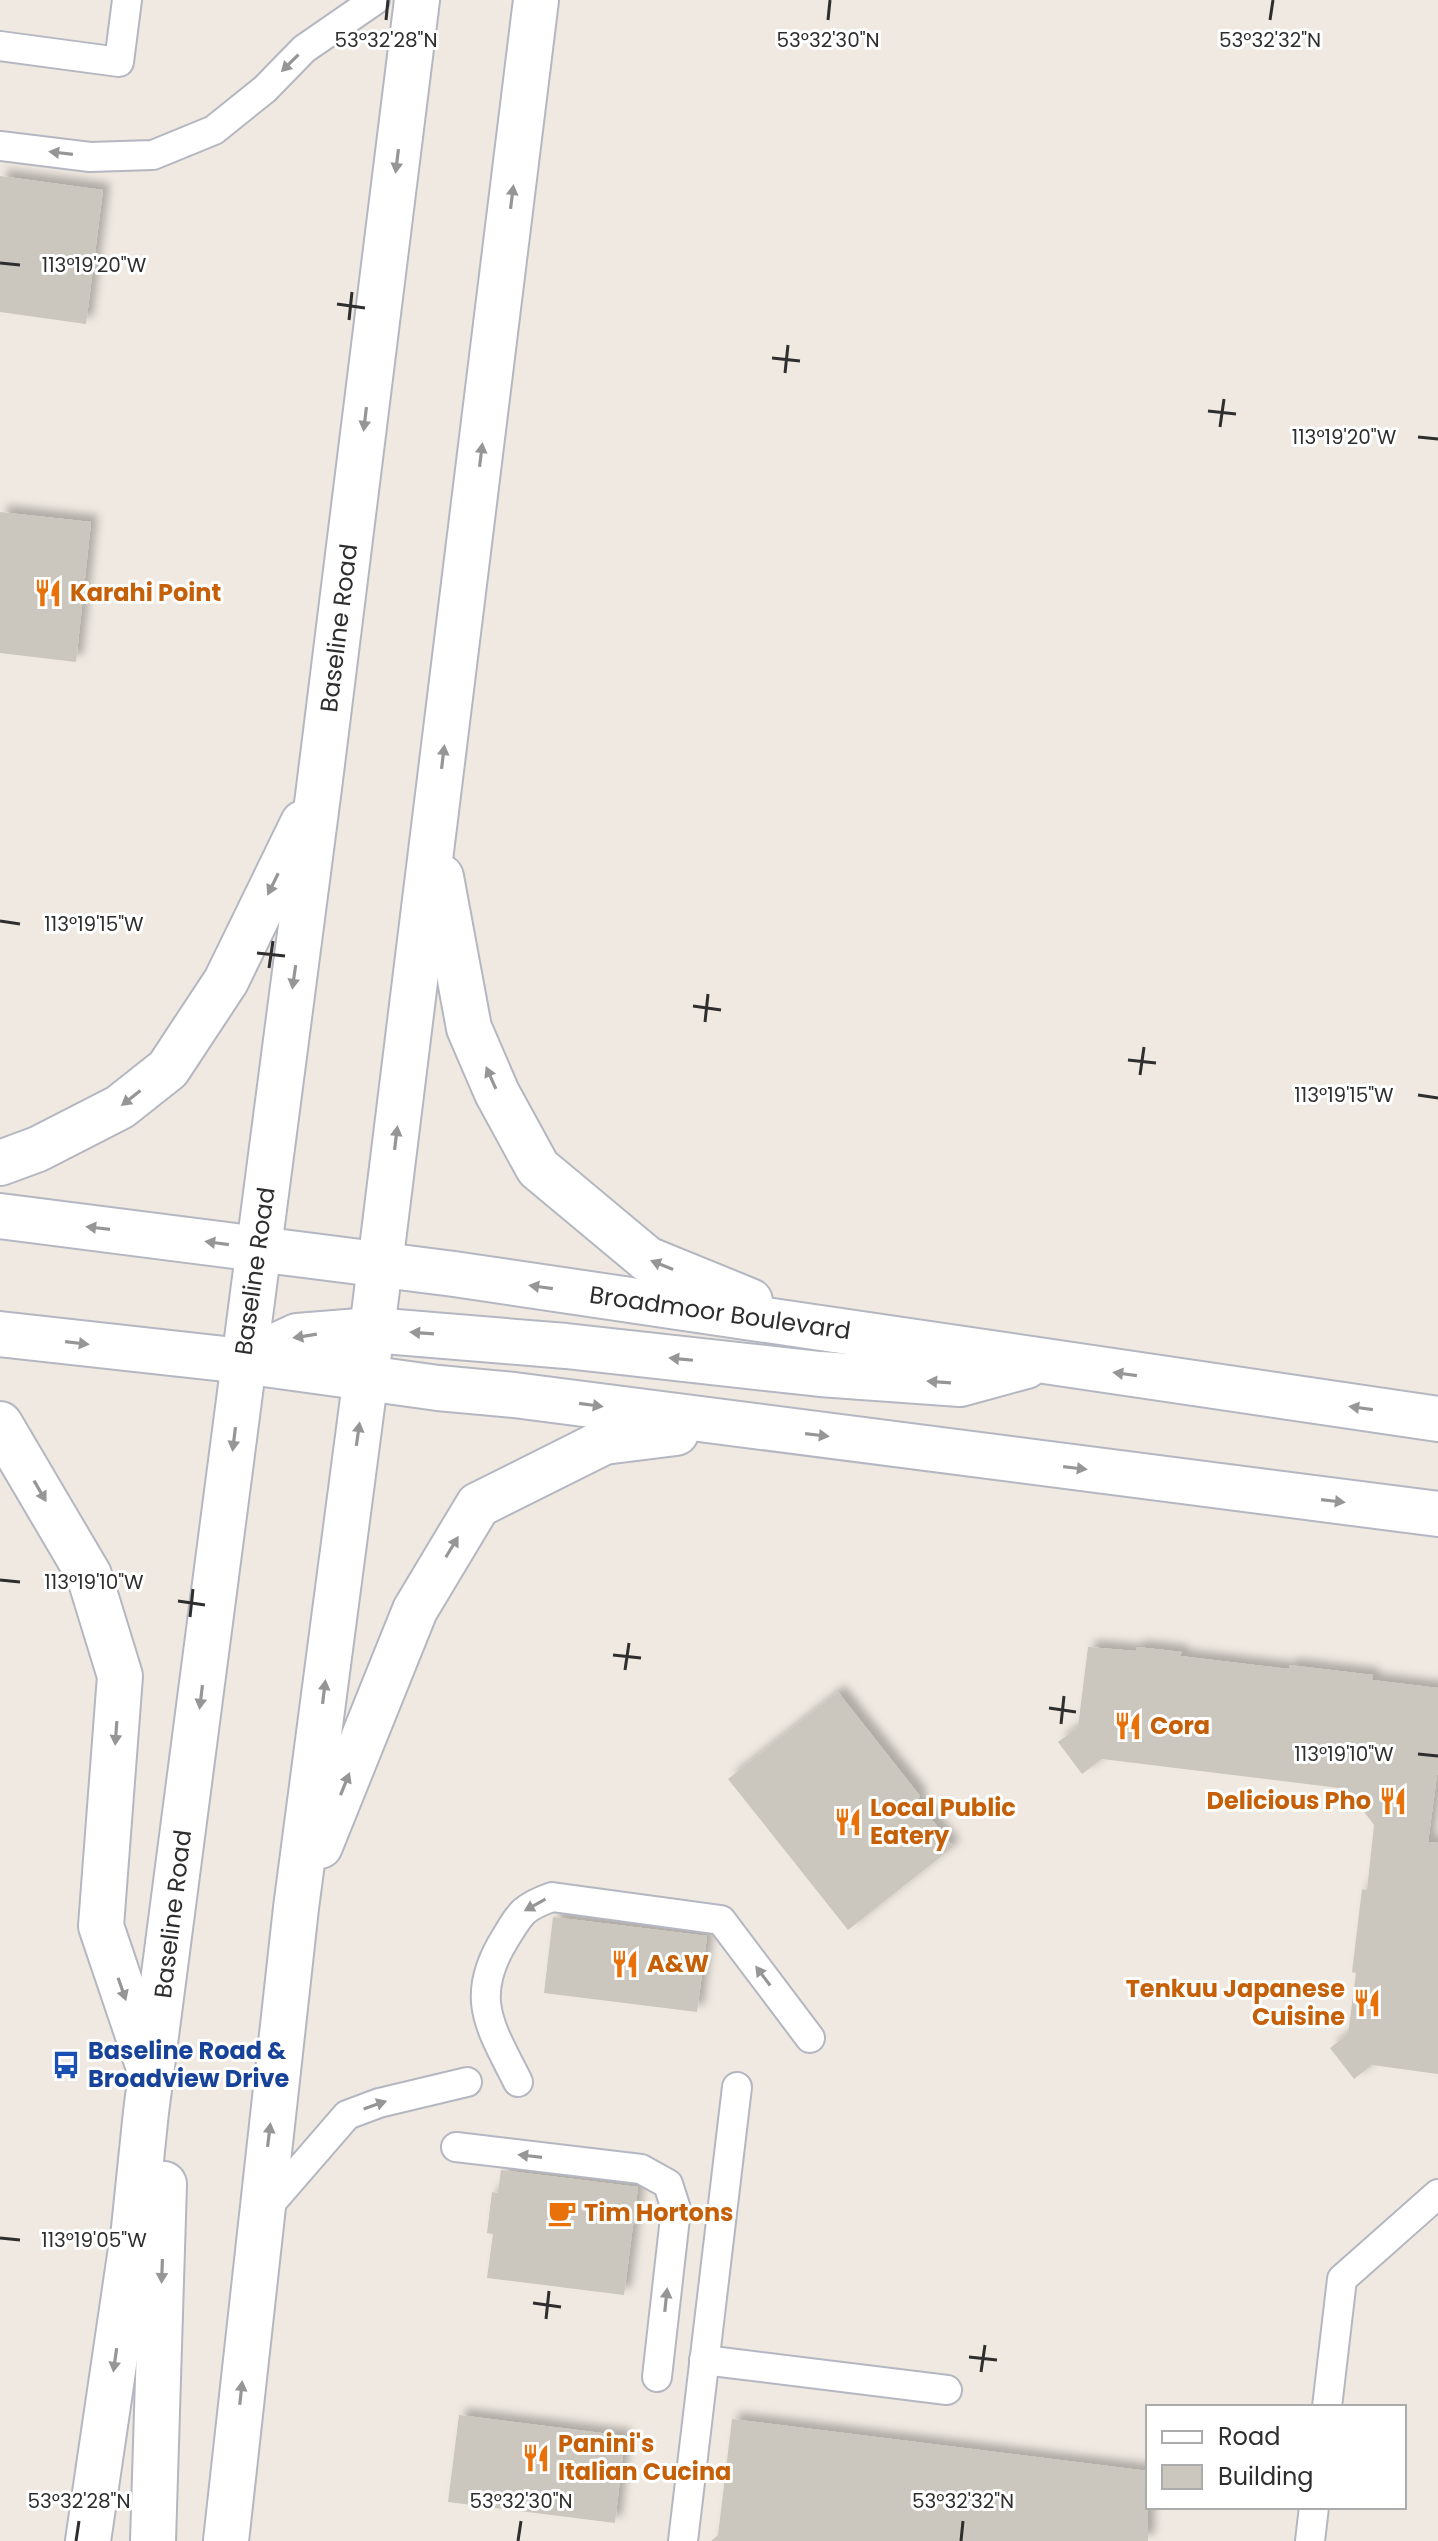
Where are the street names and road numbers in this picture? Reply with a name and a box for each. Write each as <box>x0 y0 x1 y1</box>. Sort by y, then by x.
street label: Baseline Road <box>312 542 365 714</box>
street label: Baseline Road <box>226 1185 283 1357</box>
street label: Broadmoor Boulevard <box>587 1278 853 1347</box>
street label: Baseline Road <box>146 1828 199 2000</box>

